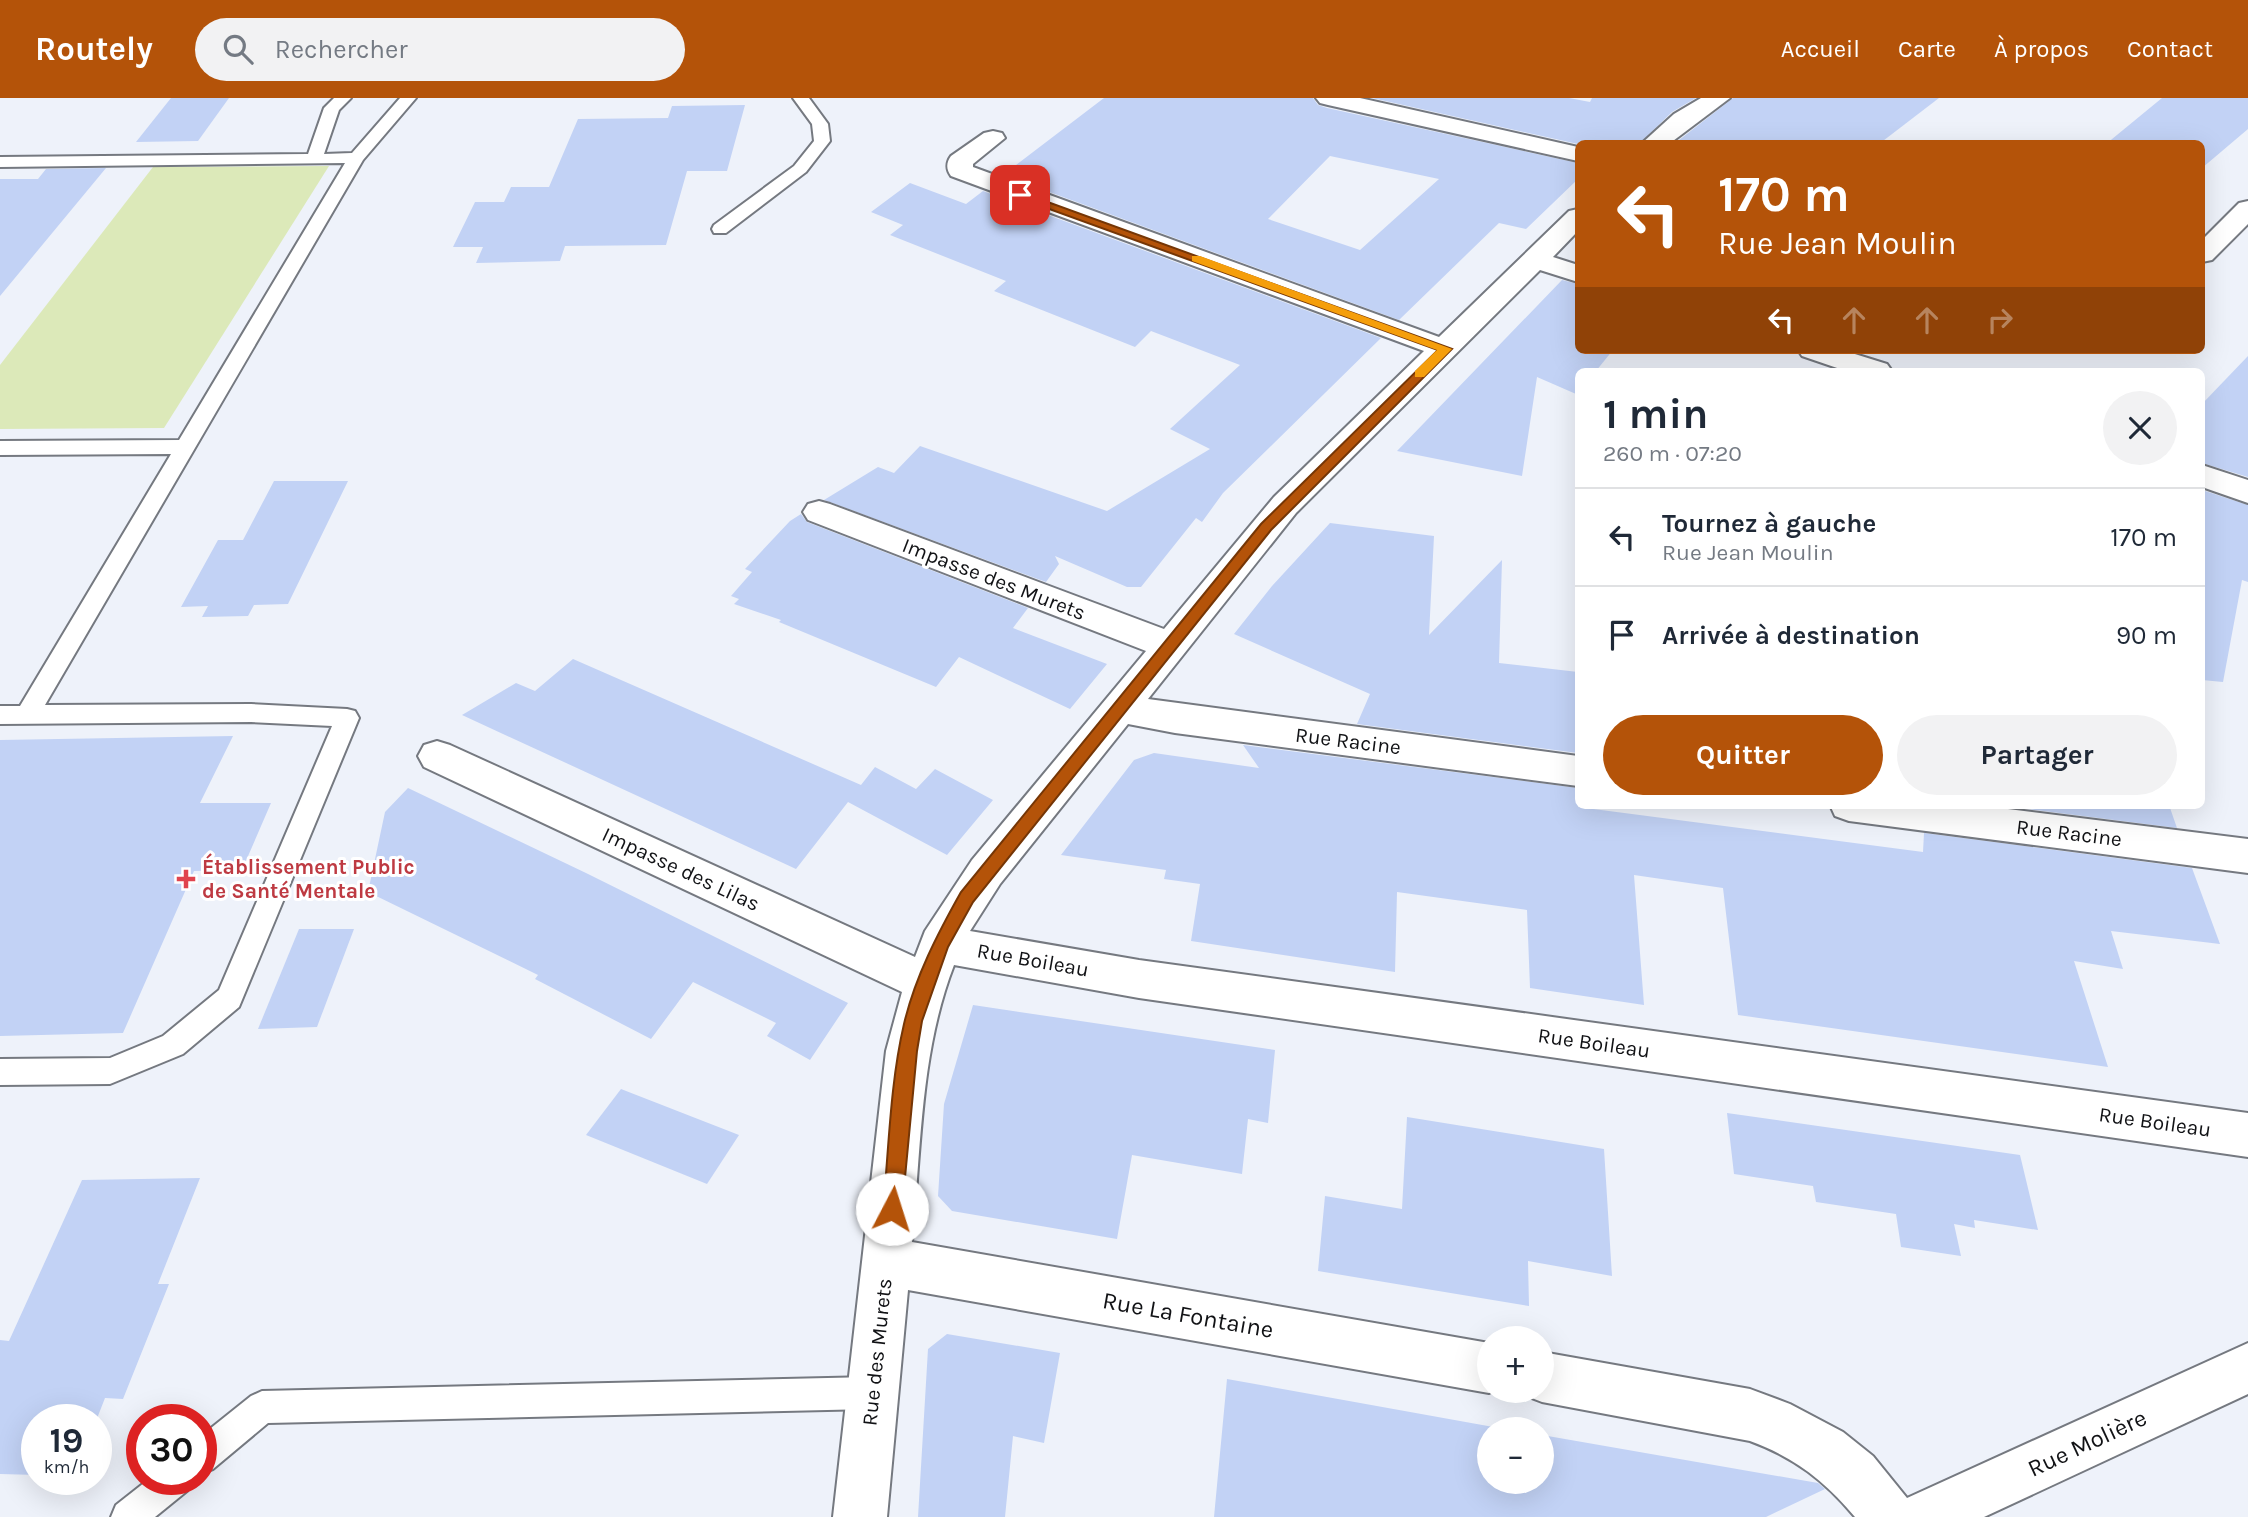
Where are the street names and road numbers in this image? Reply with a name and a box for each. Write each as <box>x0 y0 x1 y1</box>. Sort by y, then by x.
street label: Impasse des Murets <box>899 533 1089 625</box>
street label: Rue Racine <box>1294 723 1402 759</box>
street label: Rue Racine <box>2015 815 2123 851</box>
street label: Impasse des Lilas <box>598 822 764 916</box>
street label: Rue Boileau <box>975 938 1091 982</box>
street label: Rue Boileau <box>1536 1023 1652 1063</box>
street label: Rue Boileau <box>2097 1102 2213 1142</box>
street label: Rue des Murets <box>857 1277 897 1427</box>
street label: Rue La Fontaine <box>1100 1286 1276 1344</box>
street label: Rue Molière <box>2023 1403 2151 1483</box>

